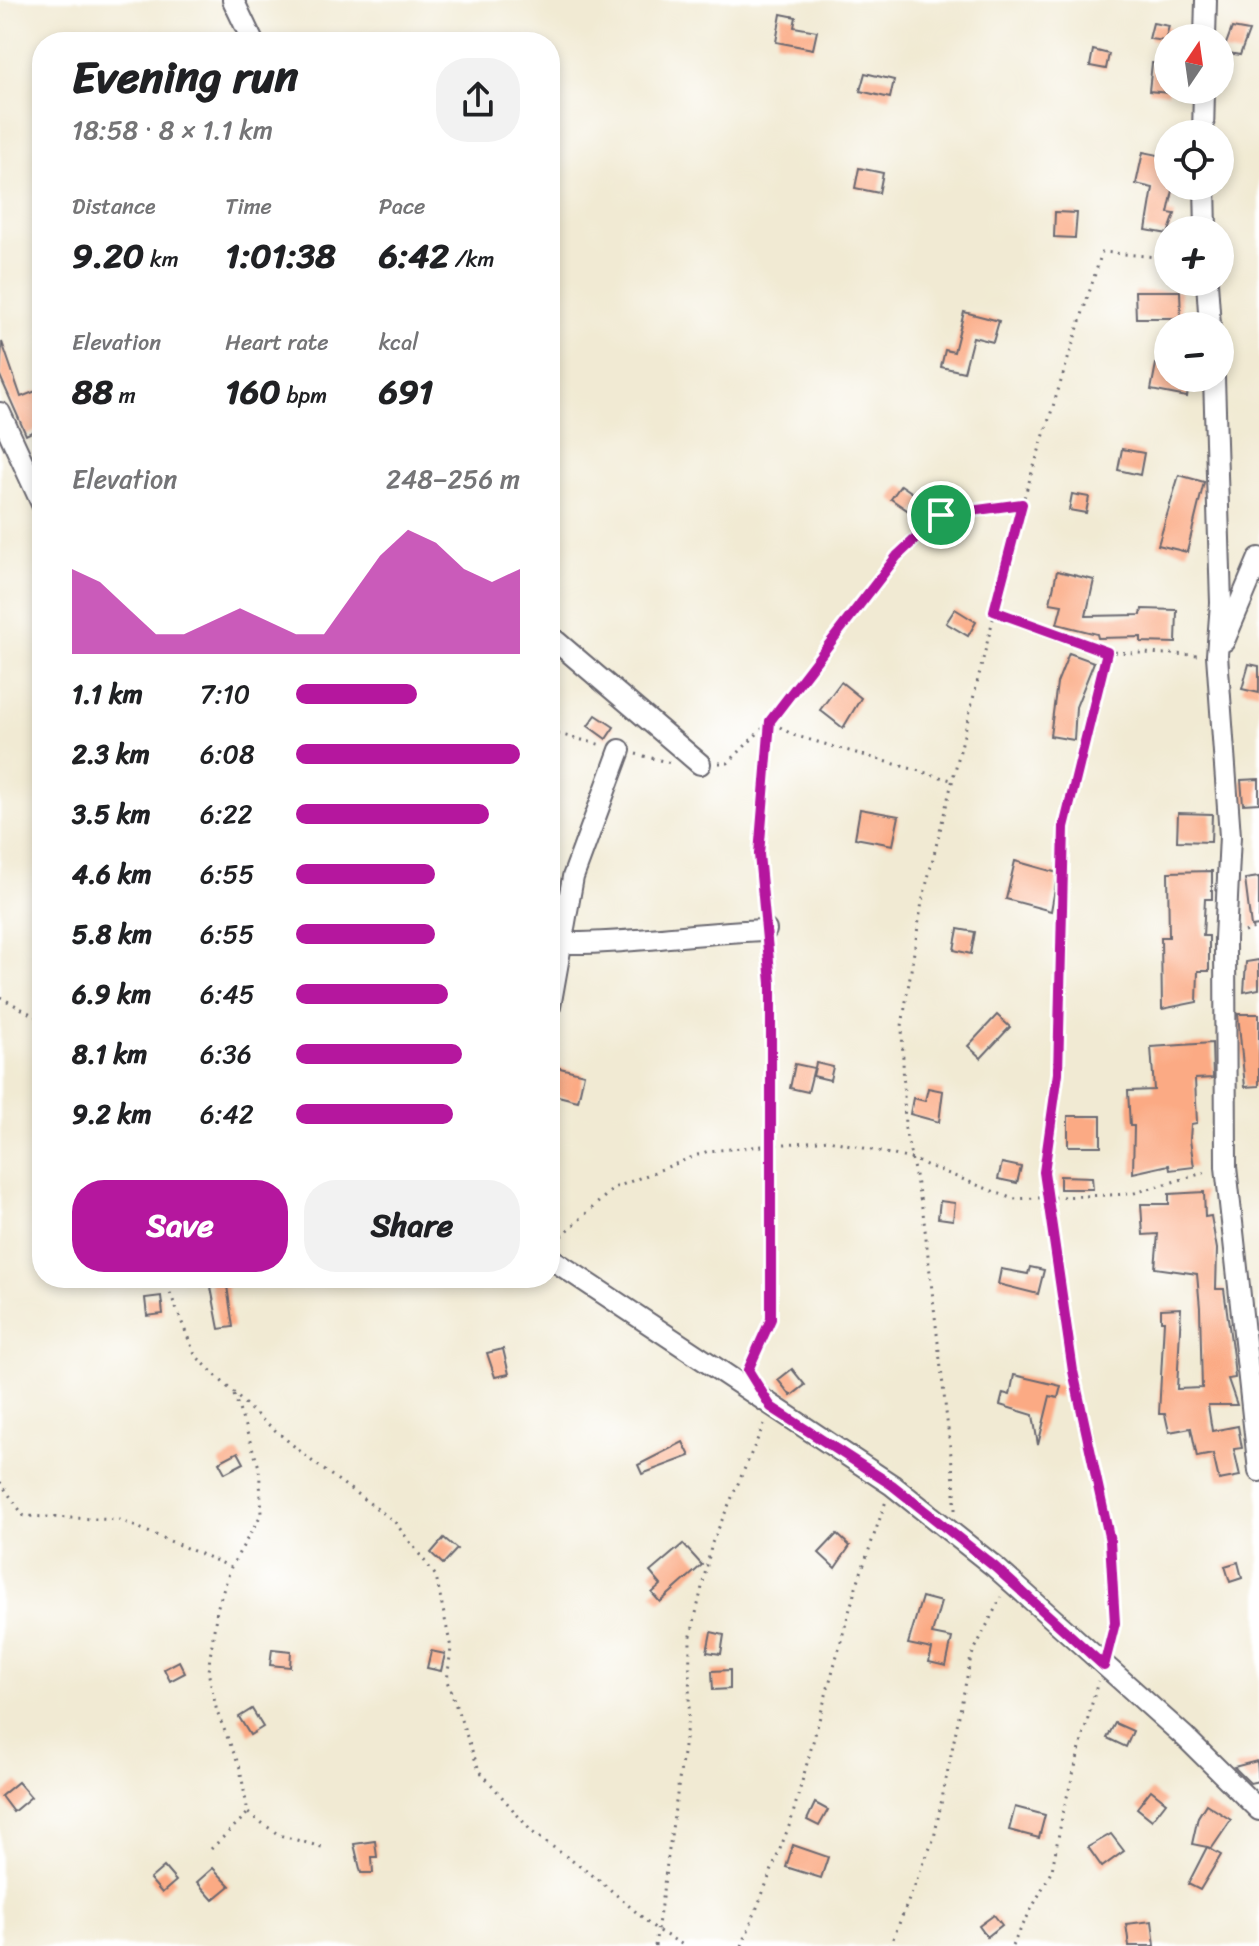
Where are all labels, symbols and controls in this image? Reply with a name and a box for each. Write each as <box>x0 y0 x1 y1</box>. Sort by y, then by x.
north arrow <box>1154 24 1234 104</box>
map controls <box>1154 24 1234 392</box>
text: Evening run <box>72 38 298 116</box>
button: share <box>436 58 520 142</box>
text: 18:58 · 8 × 1.1 km <box>72 107 273 153</box>
button: locate <box>1154 120 1234 200</box>
text: Distance <box>72 187 156 226</box>
text: Time <box>225 187 272 226</box>
text: Pace <box>379 187 425 226</box>
button: + <box>1154 216 1234 296</box>
text: 9.20 <box>72 226 144 286</box>
text: 1:01:38 <box>225 226 336 286</box>
text: 6:42 <box>379 226 449 286</box>
text: km <box>144 240 179 279</box>
text: /km <box>449 240 494 279</box>
button: − <box>1154 312 1234 392</box>
text: Elevation <box>72 323 161 362</box>
text: Heart rate <box>225 323 329 362</box>
text: kcal <box>379 323 419 362</box>
text: 88 <box>72 362 113 422</box>
text: 160 <box>225 362 281 422</box>
text: 691 <box>379 362 433 422</box>
text: m <box>113 376 136 415</box>
text: bpm <box>281 376 327 415</box>
text: Elevation <box>72 456 177 502</box>
text: 248–256 m <box>386 456 520 502</box>
pin <box>907 481 975 549</box>
icon: arrive <box>919 493 963 537</box>
text: 1.1 km <box>72 671 143 717</box>
text: 7:10 <box>200 671 250 717</box>
text: 2.3 km <box>72 731 150 777</box>
text: 6:08 <box>200 731 255 777</box>
text: 3.5 km <box>72 791 151 837</box>
text: 6:22 <box>200 791 253 837</box>
text: 4.6 km <box>72 851 151 897</box>
text: 6:55 <box>200 851 254 897</box>
text: 5.8 km <box>72 911 152 957</box>
text: 6:55 <box>200 911 254 957</box>
text: 6.9 km <box>72 971 151 1017</box>
text: 6:45 <box>200 971 255 1017</box>
text: 8.1 km <box>72 1031 147 1077</box>
text: 6:36 <box>200 1031 252 1077</box>
text: 9.2 km <box>72 1091 151 1137</box>
text: 6:42 <box>200 1091 254 1137</box>
button: Save <box>72 1180 288 1272</box>
button: Share <box>304 1180 520 1272</box>

